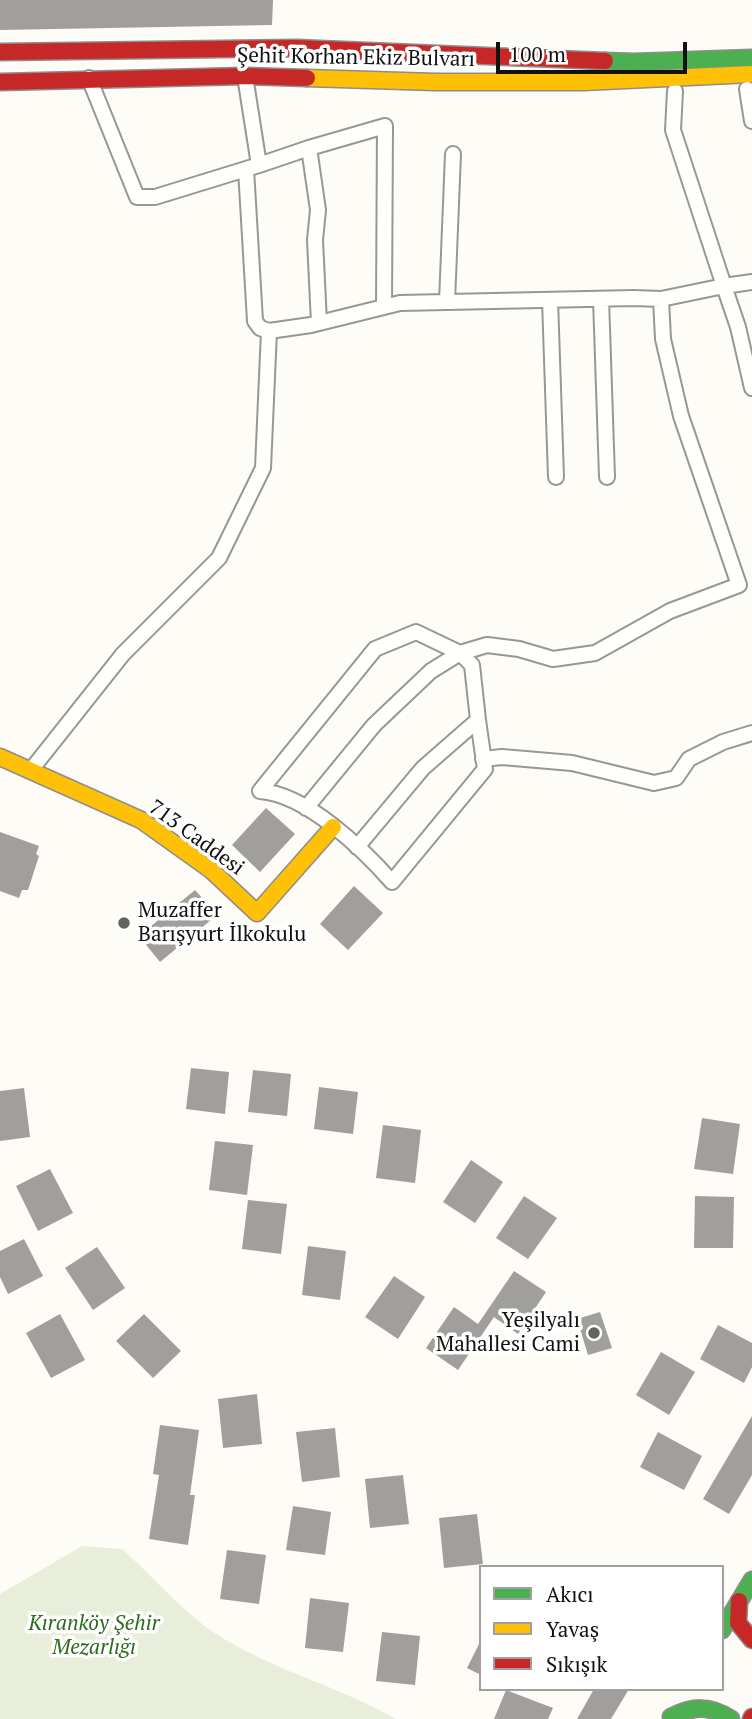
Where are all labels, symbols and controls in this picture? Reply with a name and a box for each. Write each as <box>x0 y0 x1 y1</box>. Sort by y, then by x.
scale bar <box>500 28 691 72</box>
text: 100 m <box>509 40 566 68</box>
street label: Şehit Korhan Ekiz Bulvarı <box>237 43 475 73</box>
street label: 713 Caddesi <box>143 795 249 881</box>
place label: Muzaffer Barışyurt İlkokulu <box>138 898 306 948</box>
marker: Muzaffer Barışyurt İlkokulu <box>116 915 132 931</box>
place label: Yeşilyalı Mahallesi Cami <box>436 1308 580 1358</box>
marker: Yeşilyalı Mahallesi Cami <box>586 1325 602 1341</box>
legend <box>479 1565 724 1691</box>
text: Akıcı <box>546 1580 594 1608</box>
park label: Kıranköy Şehir Mezarlığı <box>28 1611 160 1661</box>
text: Yavaş <box>546 1615 599 1643</box>
text: Sıkışık <box>546 1650 607 1678</box>

